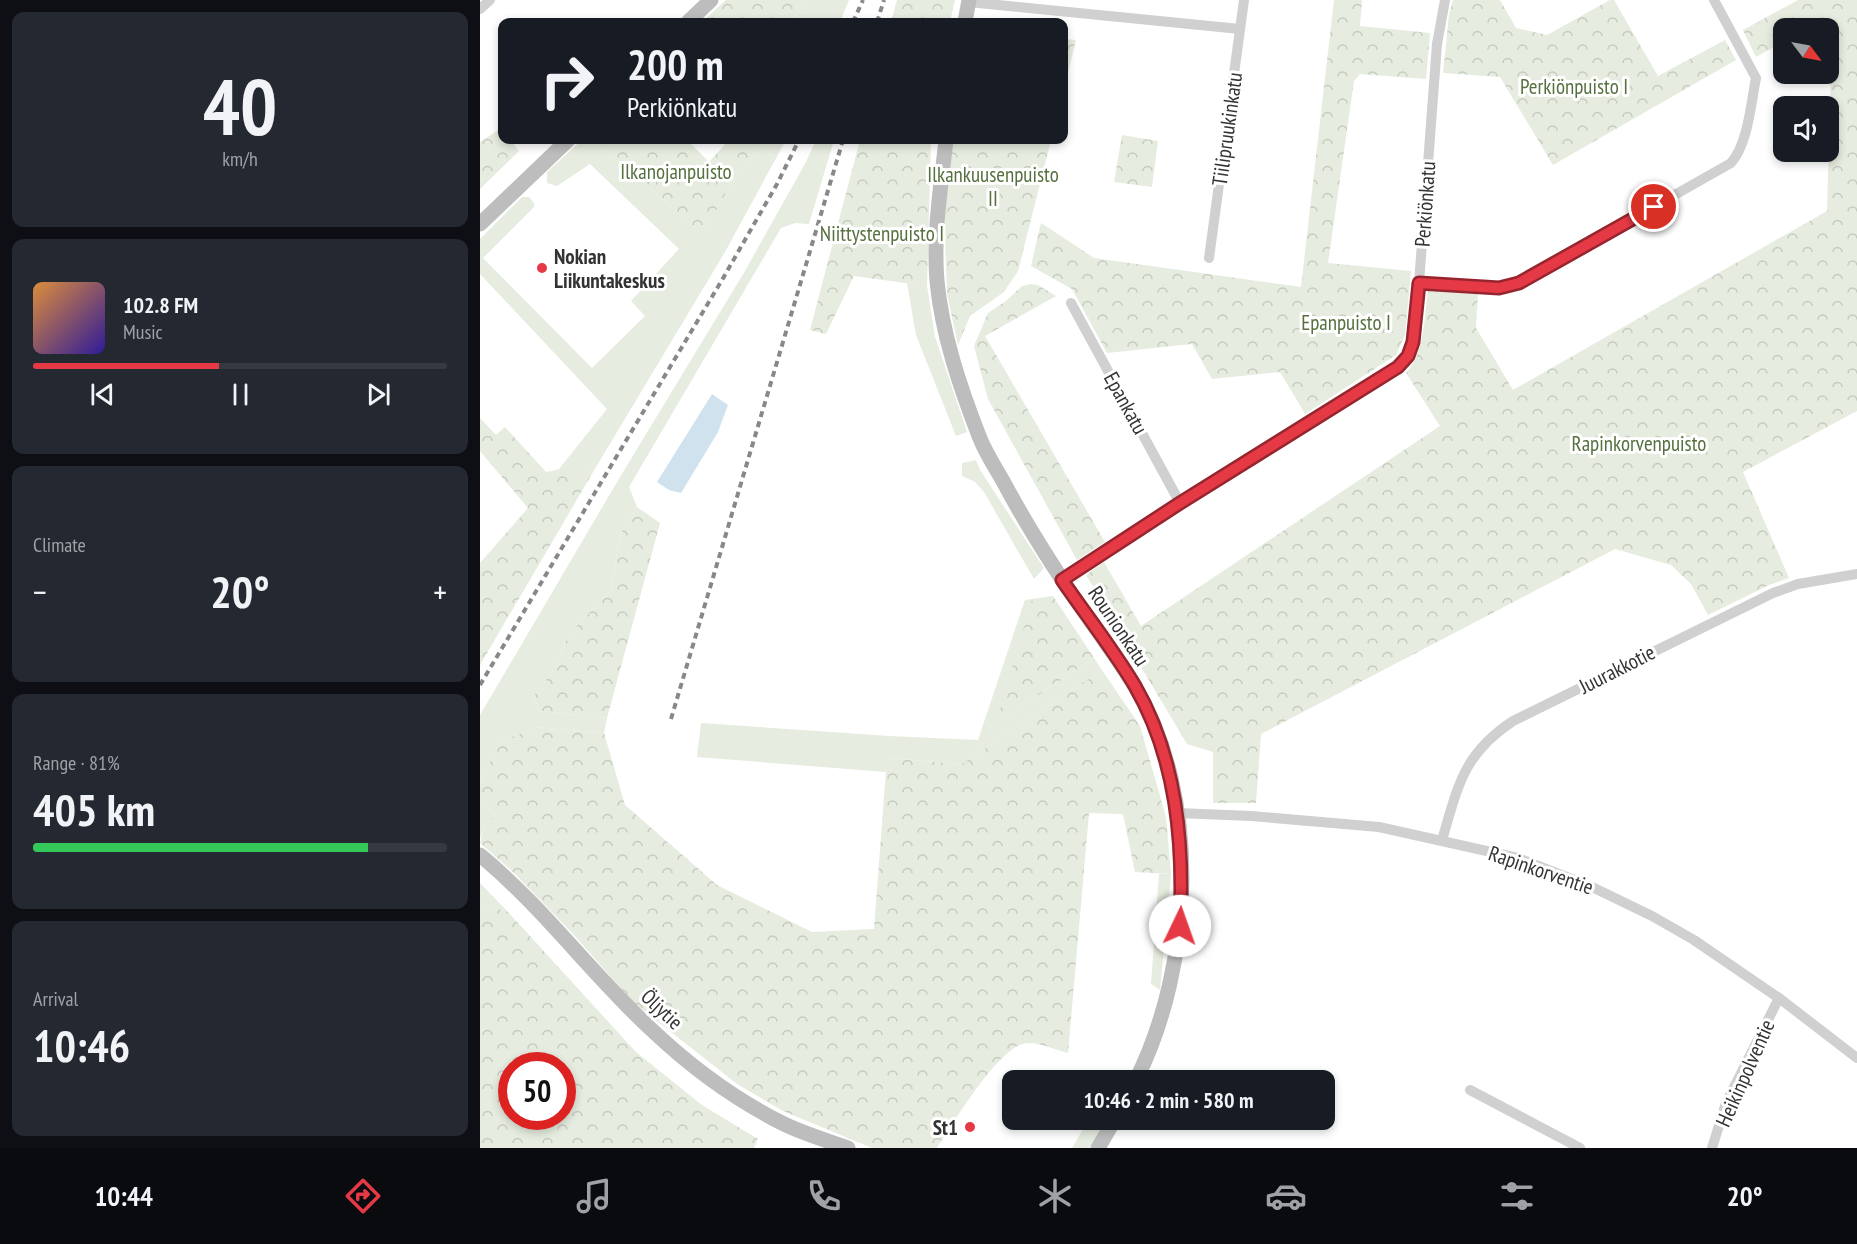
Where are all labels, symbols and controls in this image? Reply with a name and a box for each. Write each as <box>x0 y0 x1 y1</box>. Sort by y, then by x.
north arrow <box>1773 18 1839 84</box>
map controls <box>1773 18 1839 162</box>
text: 200 m <box>627 37 724 92</box>
icon: right <box>528 42 606 120</box>
text: 40 <box>203 56 277 157</box>
street label: Tiilipruukinkatu <box>1206 70 1248 188</box>
park label: Perkiönpuisto I <box>1520 73 1628 100</box>
text: Perkiönkatu <box>627 90 737 124</box>
button: sound <box>1773 96 1839 162</box>
text: km/h <box>222 146 258 172</box>
park label: Ilkanojanpuisto <box>620 158 732 185</box>
street label: Perkiönkatu <box>1409 160 1441 248</box>
park label: Ilkankuusenpuisto II <box>927 161 1059 212</box>
pin <box>1628 181 1679 232</box>
icon: arrive <box>1637 190 1670 223</box>
park label: Niittystenpuisto I <box>820 220 944 247</box>
place label: Nokian Liikuntakeskus <box>554 243 665 294</box>
marker: Nokian Liikuntakeskus <box>535 261 549 275</box>
text: 102.8 FM <box>123 291 198 319</box>
park label: Epanpuisto I <box>1301 309 1391 336</box>
text: Music <box>123 319 163 345</box>
street label: Epankatu <box>1098 367 1154 439</box>
icon: previous <box>86 378 119 411</box>
icon: pause <box>224 378 257 411</box>
icon: next <box>362 378 395 411</box>
park label: Rapinkorvenpuisto <box>1572 430 1706 457</box>
text: Climate <box>33 532 86 558</box>
text: 20° <box>210 562 270 620</box>
text: − <box>33 570 47 613</box>
text: + <box>433 570 447 613</box>
street label: Rounionkatu <box>1082 581 1156 671</box>
street label: Juurakkotie <box>1574 638 1659 700</box>
text: Range · 81% <box>33 750 120 776</box>
text: 405 km <box>33 780 155 838</box>
street label: Rapinkorventie <box>1485 839 1597 901</box>
position arrow <box>1148 894 1212 958</box>
street label: Öljytie <box>635 983 689 1035</box>
text: Arrival <box>33 986 78 1012</box>
street label: Heikinpolventie <box>1709 1015 1781 1131</box>
text: 10:46 <box>33 1016 130 1074</box>
speed limit sign: 50 <box>498 1052 576 1130</box>
text: 10:46 · 2 min · 580 m <box>1083 1086 1254 1114</box>
place label: St1 <box>933 1114 958 1141</box>
marker: St1 <box>963 1120 977 1134</box>
icon: directions <box>342 1175 384 1217</box>
icon: music <box>573 1175 615 1217</box>
icon: phone <box>803 1175 845 1217</box>
icon: climate <box>1034 1175 1076 1217</box>
icon: car <box>1265 1175 1307 1217</box>
icon: filters <box>1496 1175 1538 1217</box>
text: 10:44 <box>94 1179 153 1213</box>
text: 20° <box>1727 1179 1762 1213</box>

